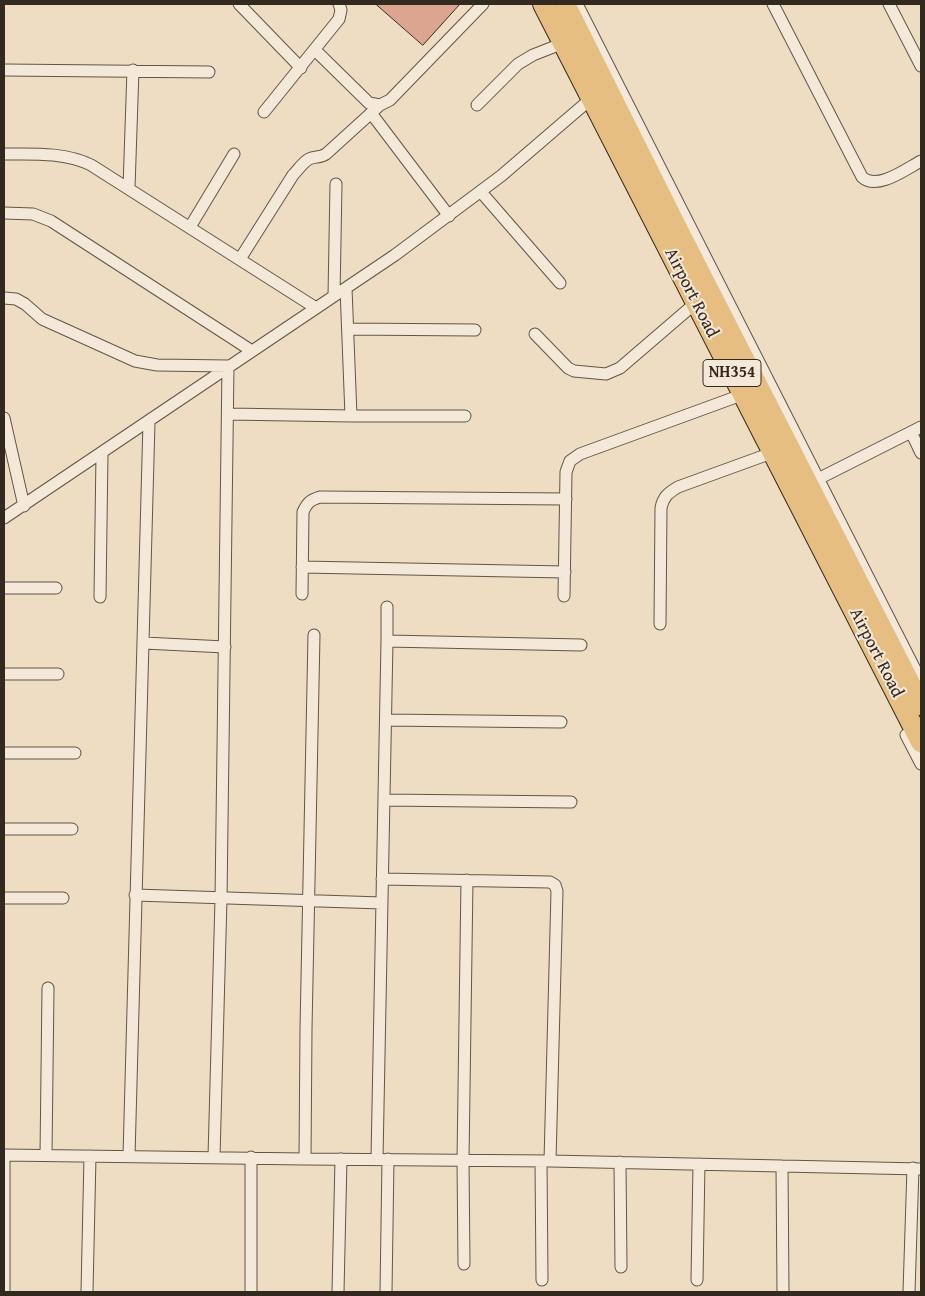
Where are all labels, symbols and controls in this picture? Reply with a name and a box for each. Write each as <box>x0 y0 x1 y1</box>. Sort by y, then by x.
street label: Airport Road <box>659 245 723 341</box>
road number: NH354 <box>703 359 761 386</box>
street label: Airport Road <box>844 605 908 701</box>

